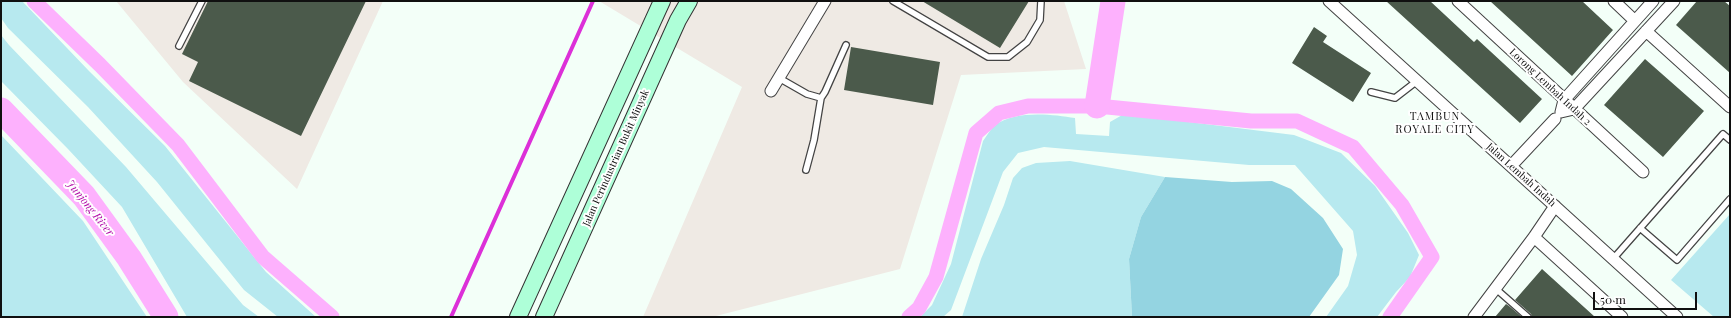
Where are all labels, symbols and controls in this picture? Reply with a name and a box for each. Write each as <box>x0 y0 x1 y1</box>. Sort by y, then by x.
street label: Lorong Lembah Indah 2 <box>1507 46 1593 128</box>
street label: Jalan Perindustrian Bukit Minyak <box>580 88 652 228</box>
district label: TAMBUN ROYALE CITY <box>1395 110 1475 136</box>
street label: Jalan Lembah Indah <box>1484 141 1558 209</box>
water label: Junjong River <box>63 177 117 239</box>
scale bar <box>1595 284 1699 310</box>
text: 50 m <box>1600 291 1626 307</box>

